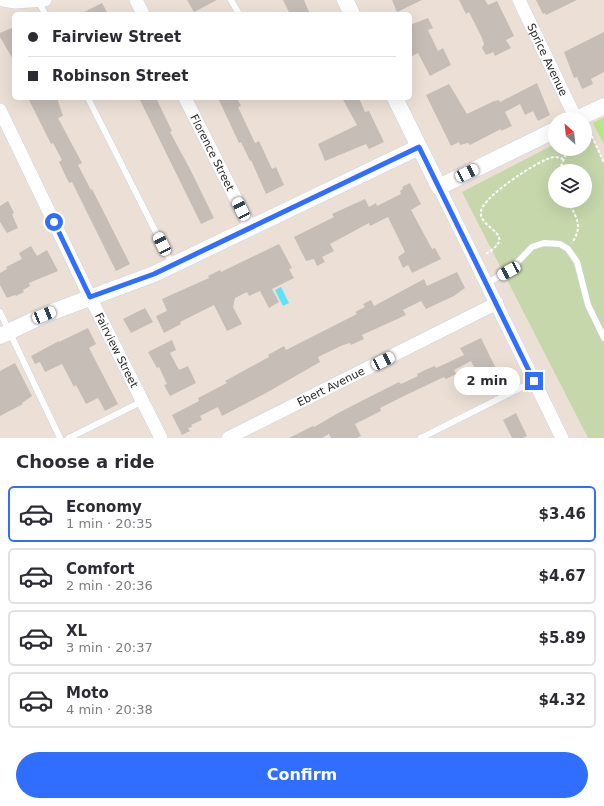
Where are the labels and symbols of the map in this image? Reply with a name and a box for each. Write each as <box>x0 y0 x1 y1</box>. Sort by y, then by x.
street label: Sprice Avenue <box>524 21 570 98</box>
street label: Florence Street <box>187 112 237 194</box>
north arrow <box>548 112 592 156</box>
car <box>454 162 480 184</box>
car <box>230 196 252 222</box>
route start <box>45 213 63 231</box>
car <box>151 231 173 257</box>
car <box>496 260 522 282</box>
car <box>31 305 57 325</box>
street label: Fairview Street <box>92 311 141 390</box>
car <box>370 350 396 372</box>
street label: Ebert Avenue <box>295 364 367 409</box>
callout: 2 min <box>454 367 520 395</box>
route end <box>525 372 543 390</box>

